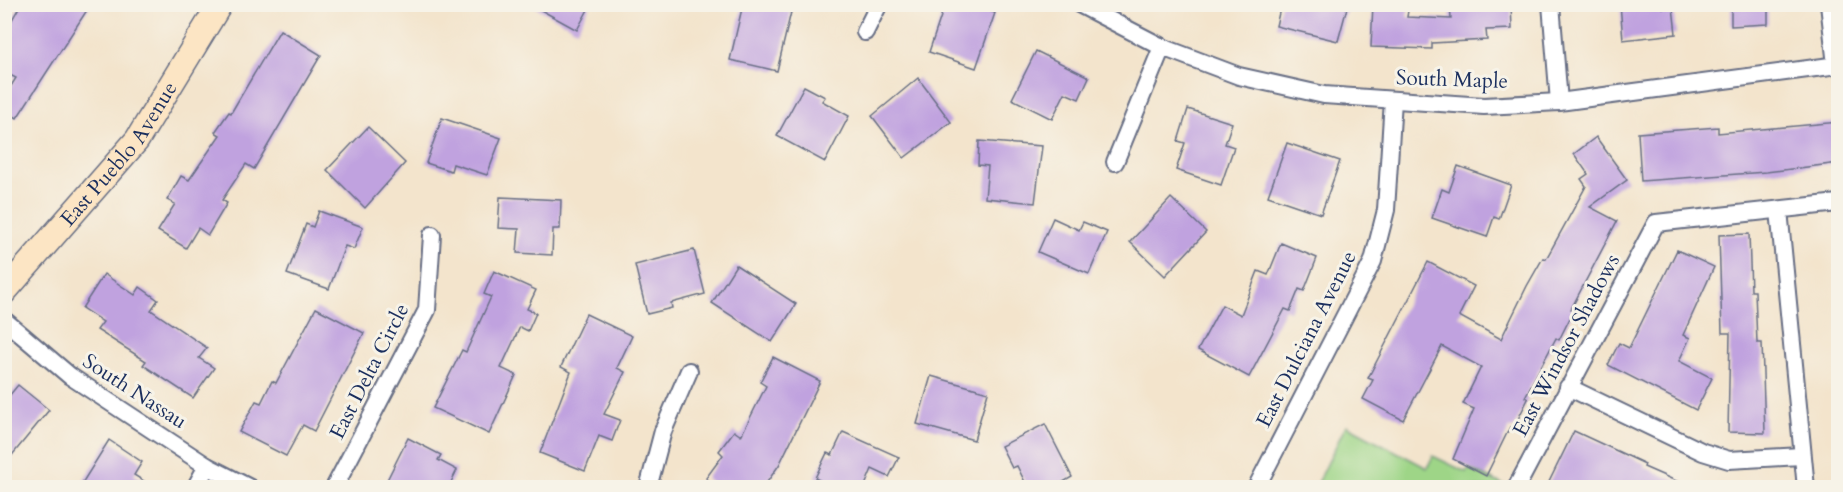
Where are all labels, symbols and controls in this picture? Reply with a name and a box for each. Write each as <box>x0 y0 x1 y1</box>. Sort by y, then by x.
street label: South Maple <box>1395 63 1509 96</box>
street label: East Pueblo Avenue <box>54 76 184 233</box>
street label: East Dulciana Avenue <box>1249 246 1364 432</box>
street label: East Windsor Shadows <box>1506 249 1627 442</box>
street label: East Delta Circle <box>323 298 416 444</box>
street label: South Nassau <box>77 347 192 436</box>

